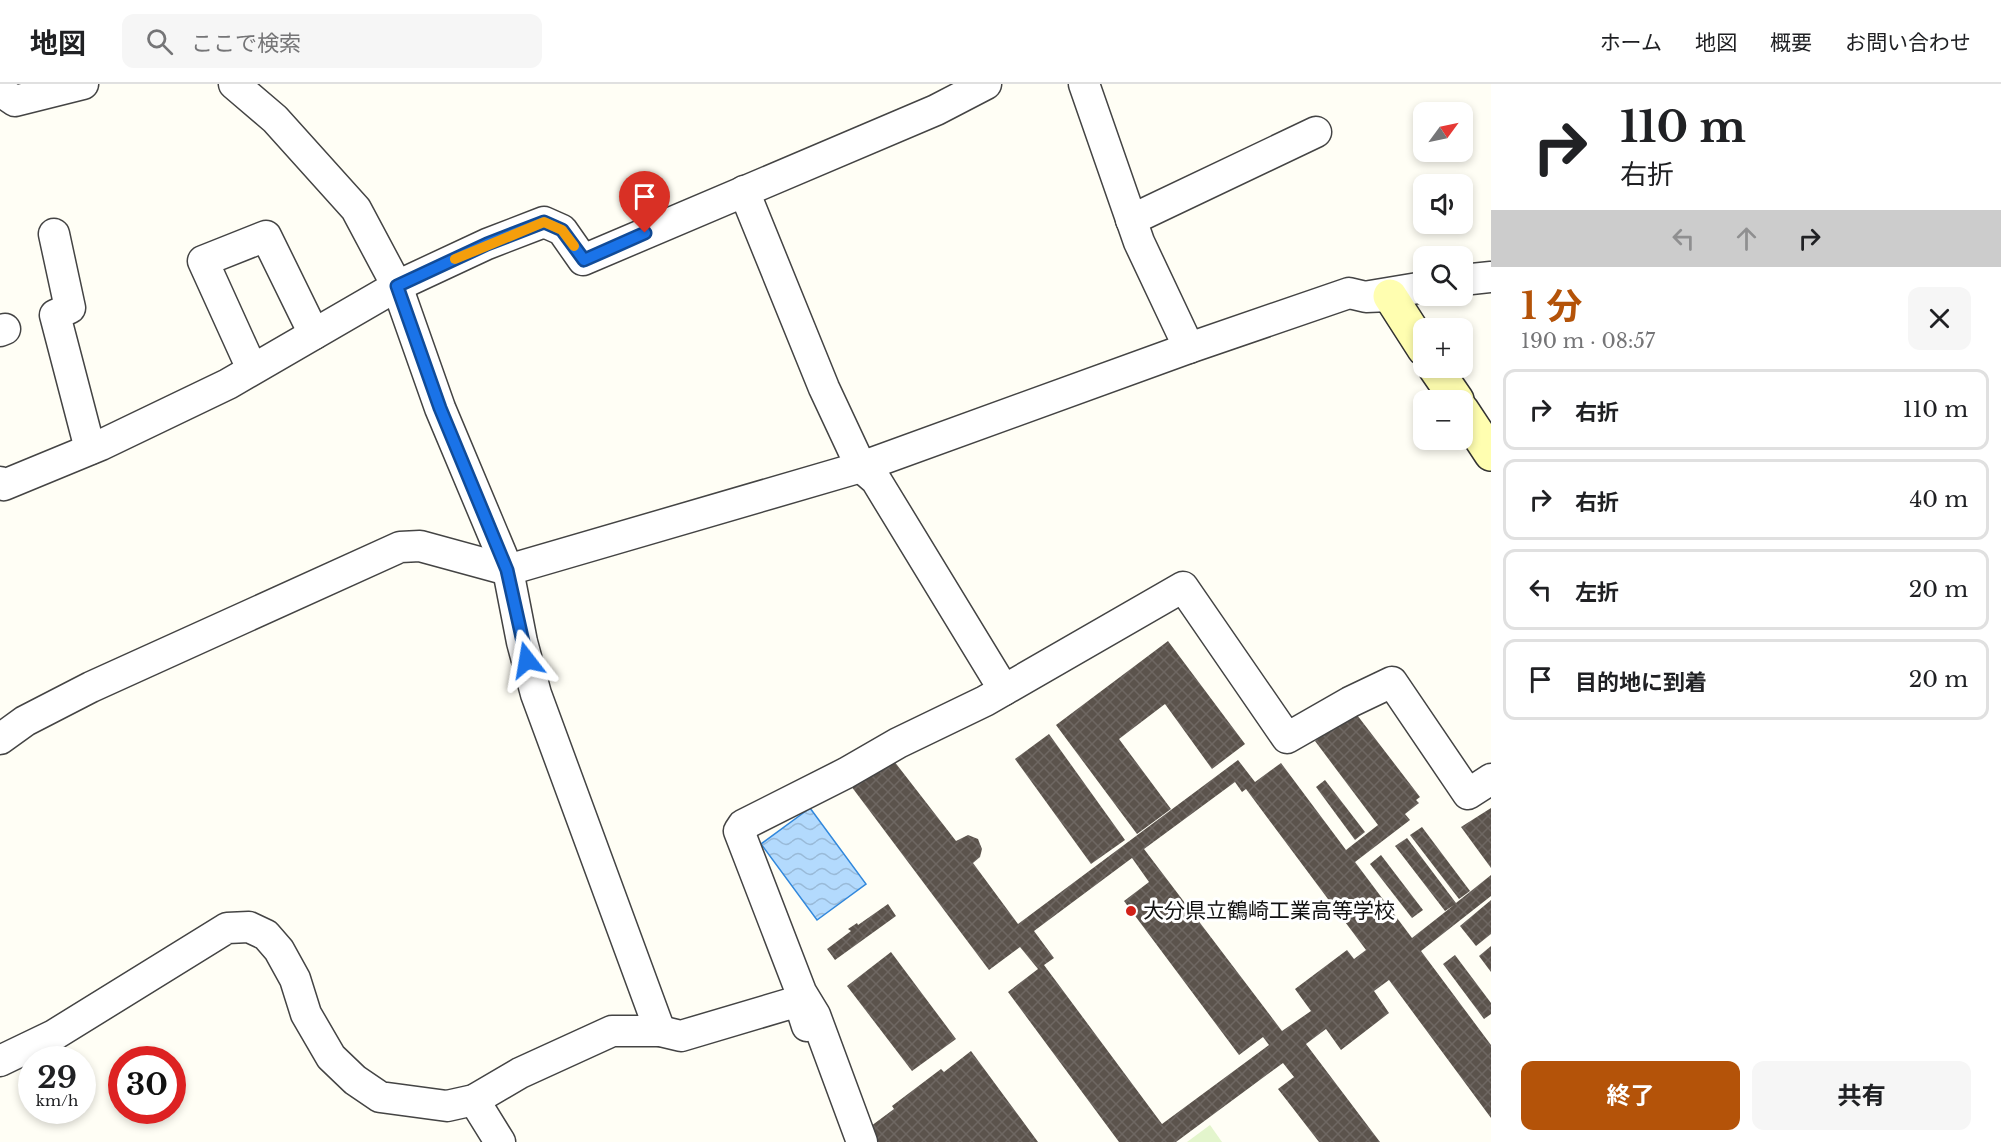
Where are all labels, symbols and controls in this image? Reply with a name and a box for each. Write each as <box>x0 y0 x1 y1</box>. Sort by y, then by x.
search box <box>122 14 542 68</box>
icon: search <box>143 25 176 58</box>
text: 地図 <box>30 26 86 61</box>
text: ここで検索 <box>191 30 301 57</box>
text: ホーム <box>1600 30 1662 56</box>
text: 地図 <box>1695 30 1737 56</box>
text: 概要 <box>1770 30 1812 56</box>
text: お問い合わせ <box>1845 30 1971 56</box>
text: 110 m <box>1620 101 1746 153</box>
north arrow <box>1413 102 1473 162</box>
map controls <box>1413 102 1473 450</box>
icon: right <box>1521 108 1599 186</box>
text: 右折 <box>1620 158 1674 191</box>
pin <box>619 171 670 233</box>
button: sound <box>1413 174 1473 234</box>
icon: arrive <box>628 180 661 213</box>
icon: left <box>1667 222 1700 255</box>
icon: ahead <box>1730 222 1763 255</box>
icon: right <box>1793 222 1826 255</box>
button: search <box>1413 246 1473 306</box>
text: 1 分 <box>1521 284 1582 329</box>
button: close <box>1908 287 1971 350</box>
button: + <box>1413 318 1473 378</box>
text: 190 m · 08:57 <box>1521 329 1655 353</box>
button: − <box>1413 390 1473 450</box>
icon: right <box>1524 393 1557 426</box>
text: 110 m <box>1903 396 1968 423</box>
text: 右折 <box>1575 399 1619 426</box>
icon: right <box>1524 483 1557 516</box>
text: 40 m <box>1910 486 1968 513</box>
text: 右折 <box>1575 489 1619 516</box>
icon: left <box>1524 573 1557 606</box>
text: 20 m <box>1909 576 1968 603</box>
text: 左折 <box>1575 579 1619 606</box>
position arrow <box>495 628 559 692</box>
icon: arrive <box>1524 663 1557 696</box>
text: 20 m <box>1909 666 1968 693</box>
text: 目的地に到着 <box>1575 669 1707 696</box>
place label: 大分県立鶴崎工業高等学校 <box>1143 898 1395 924</box>
marker: 大分県立鶴崎工業高等学校 <box>1124 904 1138 918</box>
speed limit sign: 30 <box>108 1046 186 1124</box>
text: 29 <box>37 1059 77 1096</box>
button: 終了 <box>1521 1061 1740 1130</box>
button: 共有 <box>1752 1061 1971 1130</box>
text: km/h <box>36 1091 78 1110</box>

